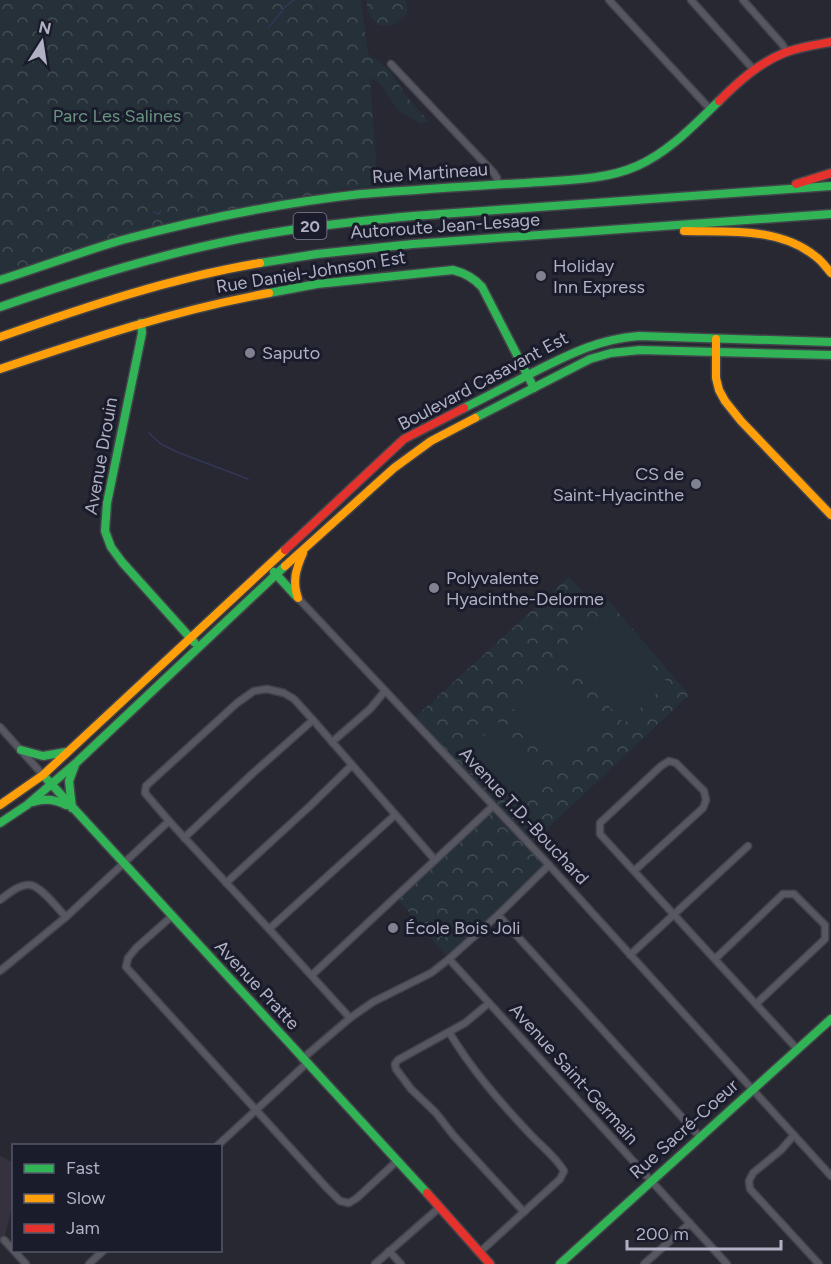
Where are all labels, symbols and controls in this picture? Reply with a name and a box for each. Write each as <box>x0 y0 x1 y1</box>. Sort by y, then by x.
north arrow <box>12 12 72 72</box>
text: N <box>37 17 53 38</box>
park label: Parc Les Salines <box>53 105 181 127</box>
street label: Rue Martineau <box>371 158 489 188</box>
street label: Autoroute Jean-Lesage <box>349 208 541 244</box>
road number: 20 <box>294 213 326 239</box>
street label: Rue Daniel-Johnson Est <box>215 246 408 298</box>
place label: Holiday Inn Express <box>553 255 645 298</box>
marker: Holiday Inn Express <box>534 269 548 283</box>
street label: Boulevard Casavant Est <box>394 327 572 435</box>
place label: Saputo <box>262 342 320 364</box>
marker: Saputo <box>243 346 257 360</box>
street label: Avenue Drouin <box>80 396 122 516</box>
place label: CS de Saint-Hyacinthe <box>553 463 684 506</box>
marker: CS de Saint-Hyacinthe <box>689 477 703 491</box>
place label: Polyvalente Hyacinthe-Delorme <box>446 567 604 610</box>
marker: Polyvalente Hyacinthe-Delorme <box>427 581 441 595</box>
street label: Avenue T.D.-Bouchard <box>455 743 593 889</box>
place label: École Bois Joli <box>405 917 520 939</box>
marker: École Bois Joli <box>386 921 400 935</box>
street label: Avenue Pratte <box>210 936 304 1034</box>
street label: Avenue Saint-Germain <box>505 999 643 1149</box>
street label: Rue Sacré-Coeur <box>625 1075 743 1183</box>
legend <box>12 1144 222 1252</box>
text: Fast <box>66 1157 100 1179</box>
text: Slow <box>66 1187 105 1209</box>
scale bar <box>627 1213 782 1251</box>
text: Jam <box>66 1217 100 1239</box>
text: 200 m <box>636 1223 689 1245</box>

